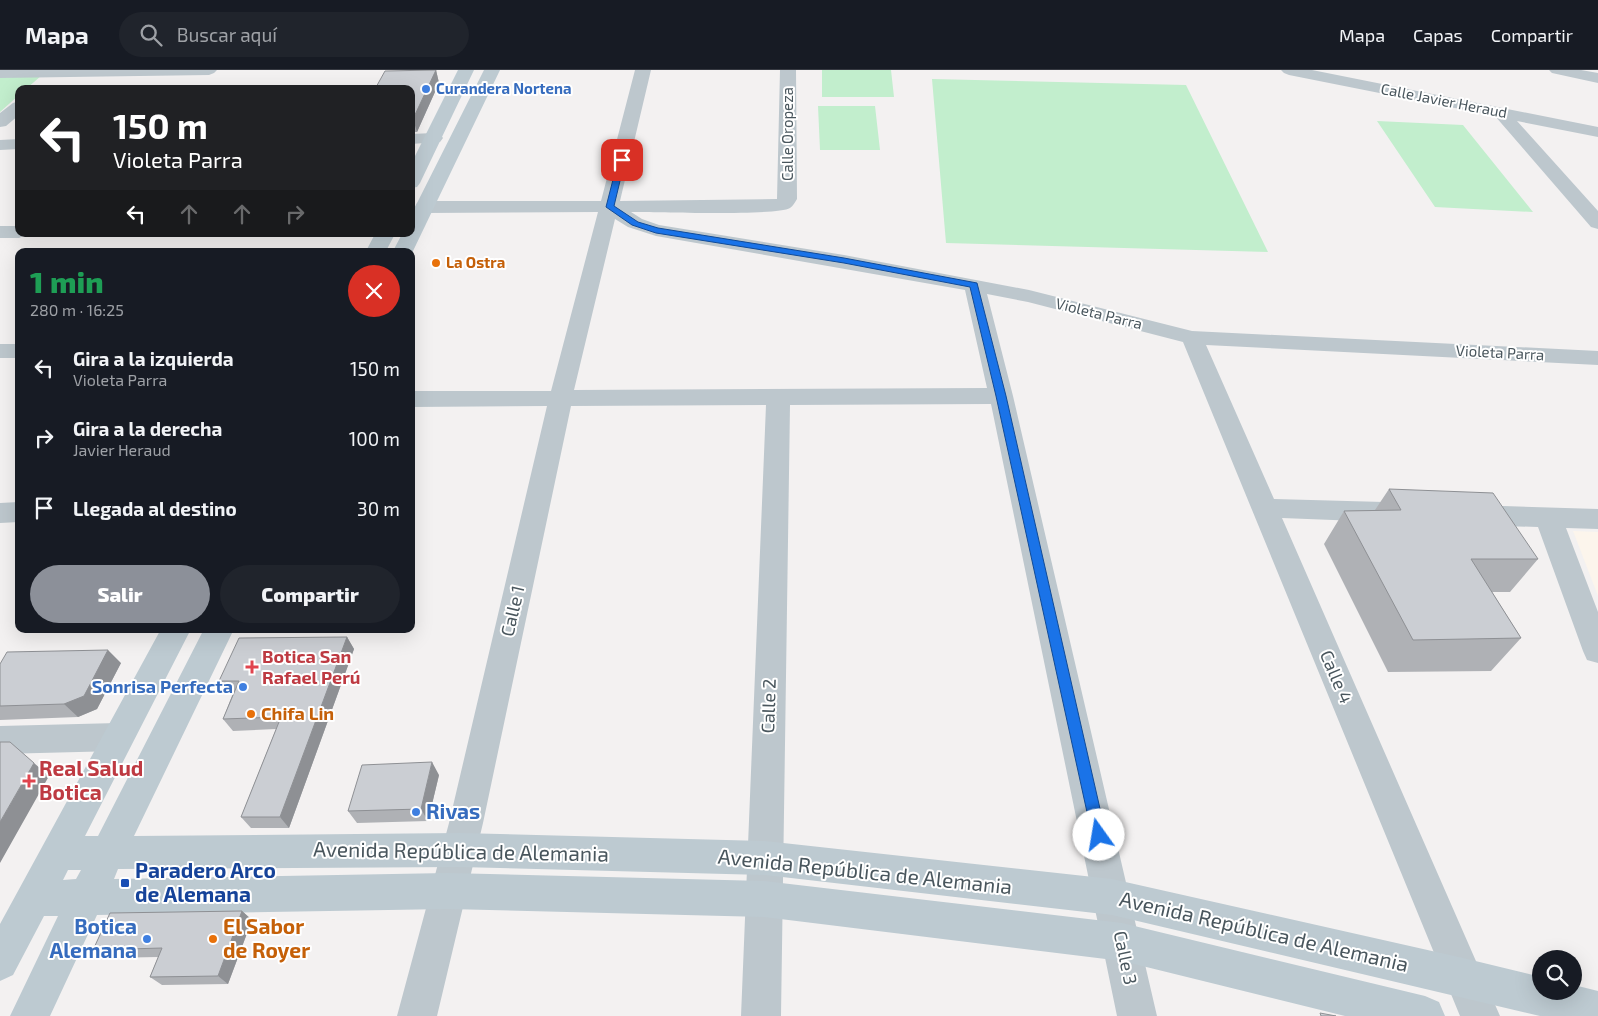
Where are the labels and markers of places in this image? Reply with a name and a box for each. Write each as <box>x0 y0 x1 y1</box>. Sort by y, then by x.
place label: Curandera Nortena <box>436 79 571 97</box>
marker: Curandera Nortena <box>420 83 432 95</box>
pin <box>601 139 643 181</box>
place label: La Ostra <box>446 253 505 271</box>
marker: La Ostra <box>430 257 442 269</box>
place label: Botica San Rafael Perú <box>262 645 361 688</box>
marker: Botica San Rafael Perú <box>246 661 258 673</box>
place label: Sonrisa Perfecta <box>92 675 233 697</box>
marker: Sonrisa Perfecta <box>237 681 249 693</box>
place label: Chifa Lin <box>261 702 334 724</box>
marker: Chifa Lin <box>245 708 257 720</box>
place label: Real Salud Botica <box>39 755 143 804</box>
marker: Real Salud Botica <box>23 775 35 787</box>
place label: Rivas <box>426 798 480 823</box>
marker: Rivas <box>410 806 422 818</box>
place label: Paradero Arco de Alemana <box>135 857 276 906</box>
marker: Paradero Arco de Alemana <box>119 877 131 889</box>
place label: Botica Alemana <box>49 913 137 962</box>
place label: El Sabor de Royer <box>223 913 310 963</box>
marker: Botica Alemana <box>141 933 153 945</box>
marker: El Sabor de Royer <box>207 933 219 945</box>

